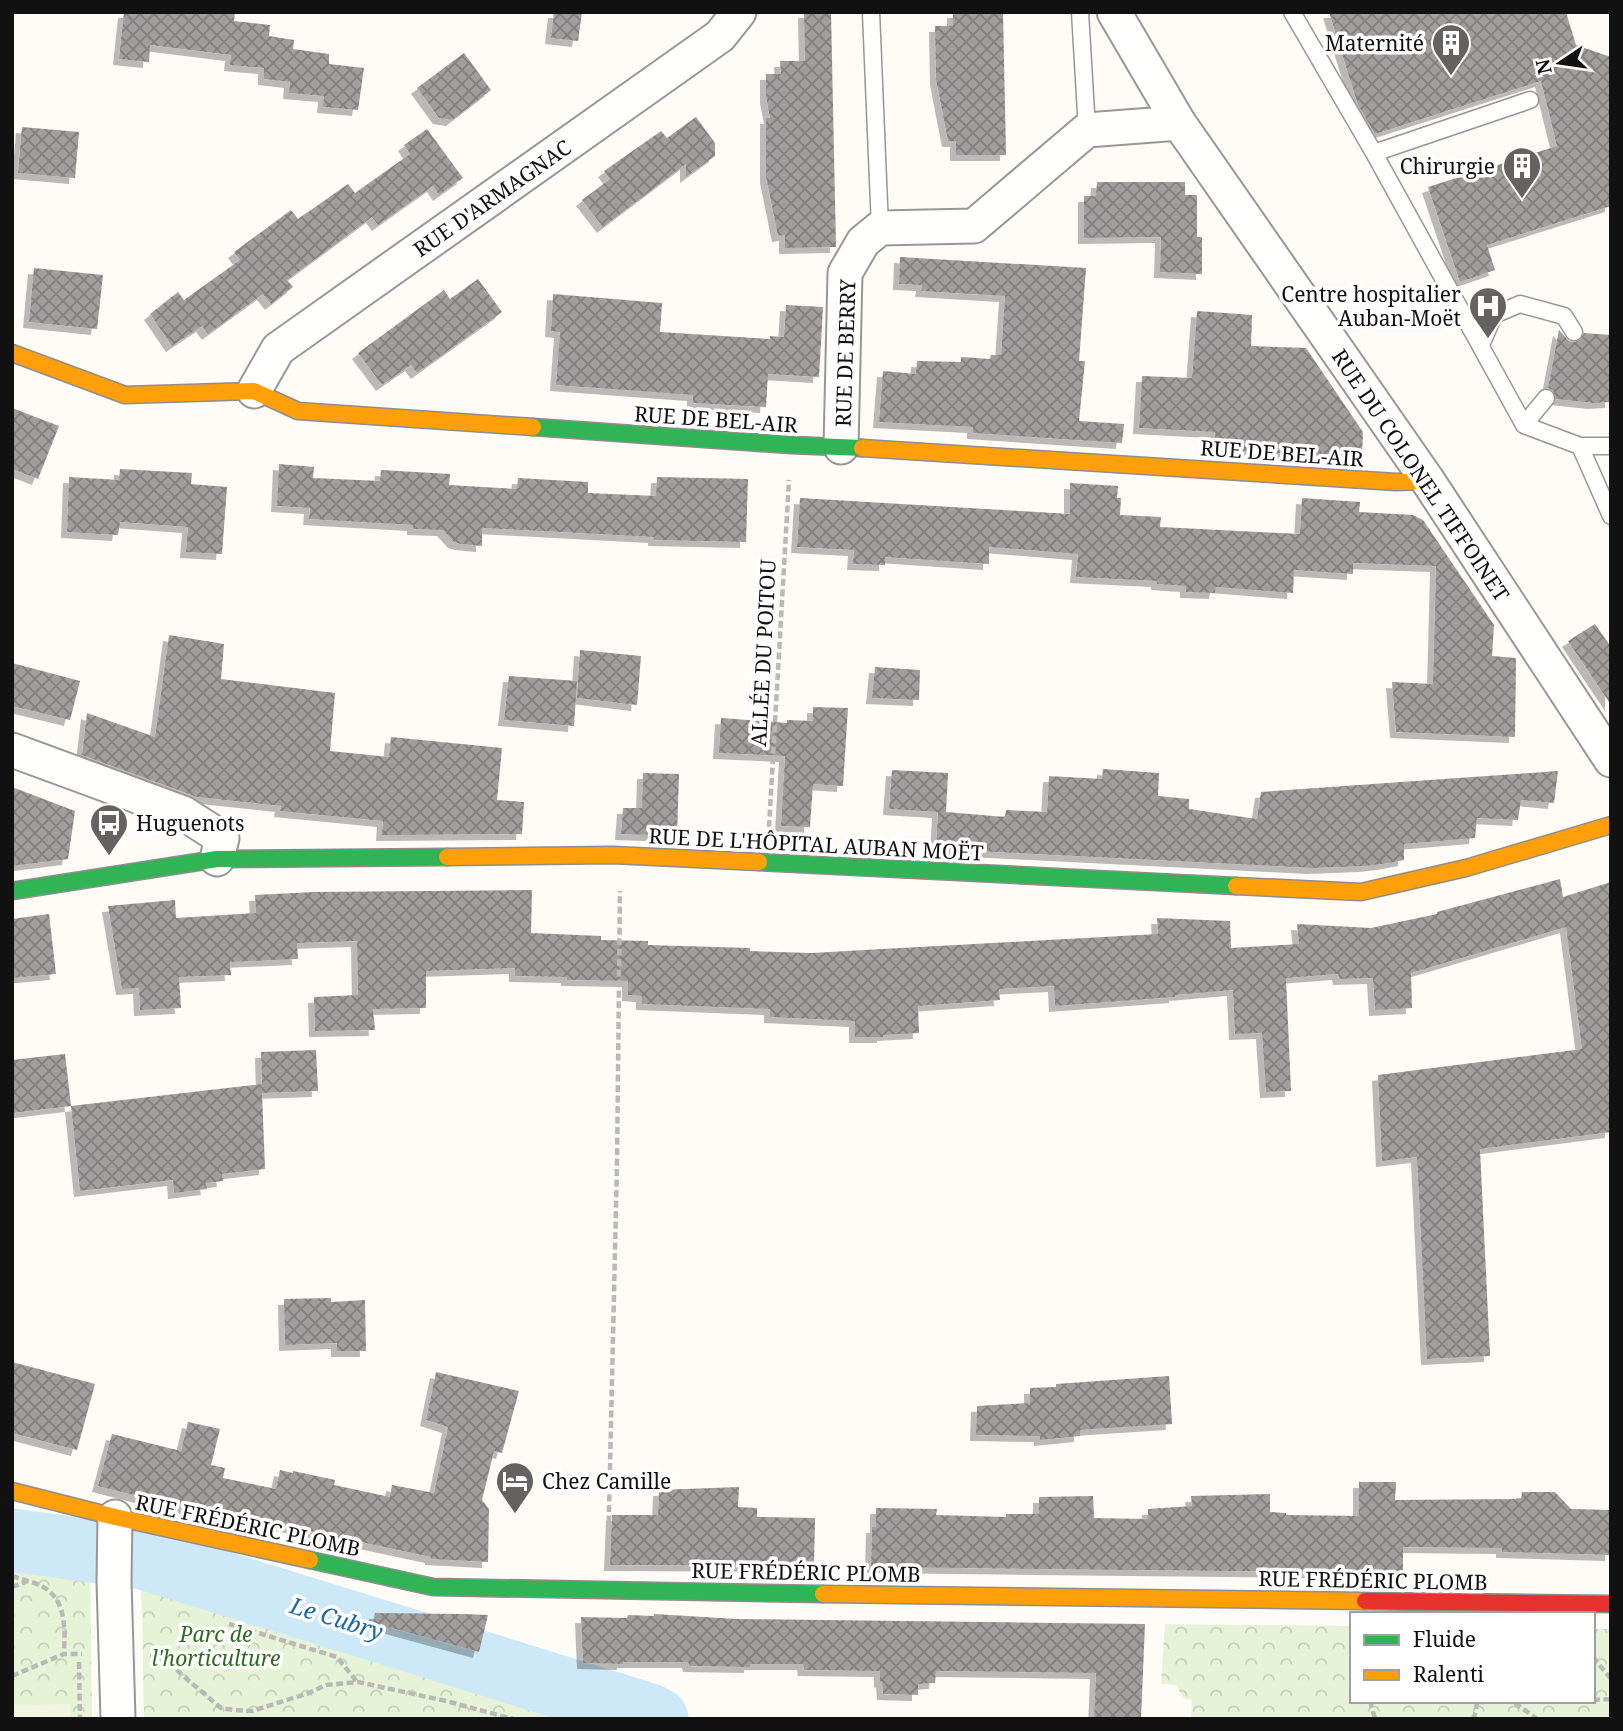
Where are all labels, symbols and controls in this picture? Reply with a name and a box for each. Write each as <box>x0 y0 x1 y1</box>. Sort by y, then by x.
building icon: Maternité <box>1430 22 1472 77</box>
north arrow <box>1525 28 1595 98</box>
place label: Maternité <box>1325 29 1424 57</box>
text: N <box>1529 57 1558 77</box>
street label: RUE D'ARMAGNAC <box>408 133 576 263</box>
building icon: Chirurgie <box>1501 145 1543 200</box>
place label: Chirurgie <box>1400 152 1495 180</box>
street label: RUE DE BERRY <box>828 278 862 427</box>
place label: Centre hospitalier Auban-Moët <box>1281 280 1461 332</box>
hospital icon: Centre hospitalier Auban-Moët <box>1467 285 1509 340</box>
street label: RUE DU COLONEL TIFFOINET <box>1326 343 1516 607</box>
street label: RUE DE BEL-AIR <box>633 399 799 439</box>
street label: RUE DE BEL-AIR <box>1199 433 1365 473</box>
street label: ALLÉE DU POITOU <box>744 559 782 747</box>
bus stop icon: Huguenots <box>88 802 130 857</box>
place label: Huguenots <box>136 809 244 837</box>
street label: RUE DE L'HÔPITAL AUBAN MOËT <box>648 821 984 867</box>
hotel icon: Chez Camille <box>494 1460 536 1515</box>
place label: Chez Camille <box>542 1467 671 1495</box>
street label: RUE FRÉDÉRIC PLOMB <box>133 1487 363 1563</box>
street label: RUE FRÉDÉRIC PLOMB <box>691 1556 921 1588</box>
street label: RUE FRÉDÉRIC PLOMB <box>1258 1564 1488 1596</box>
water label: Le Cubry <box>286 1588 387 1647</box>
legend <box>1350 1612 1595 1703</box>
park label: Parc de l'horticulture <box>152 1620 280 1672</box>
text: Fluide <box>1413 1625 1476 1653</box>
text: Ralenti <box>1413 1660 1484 1688</box>

